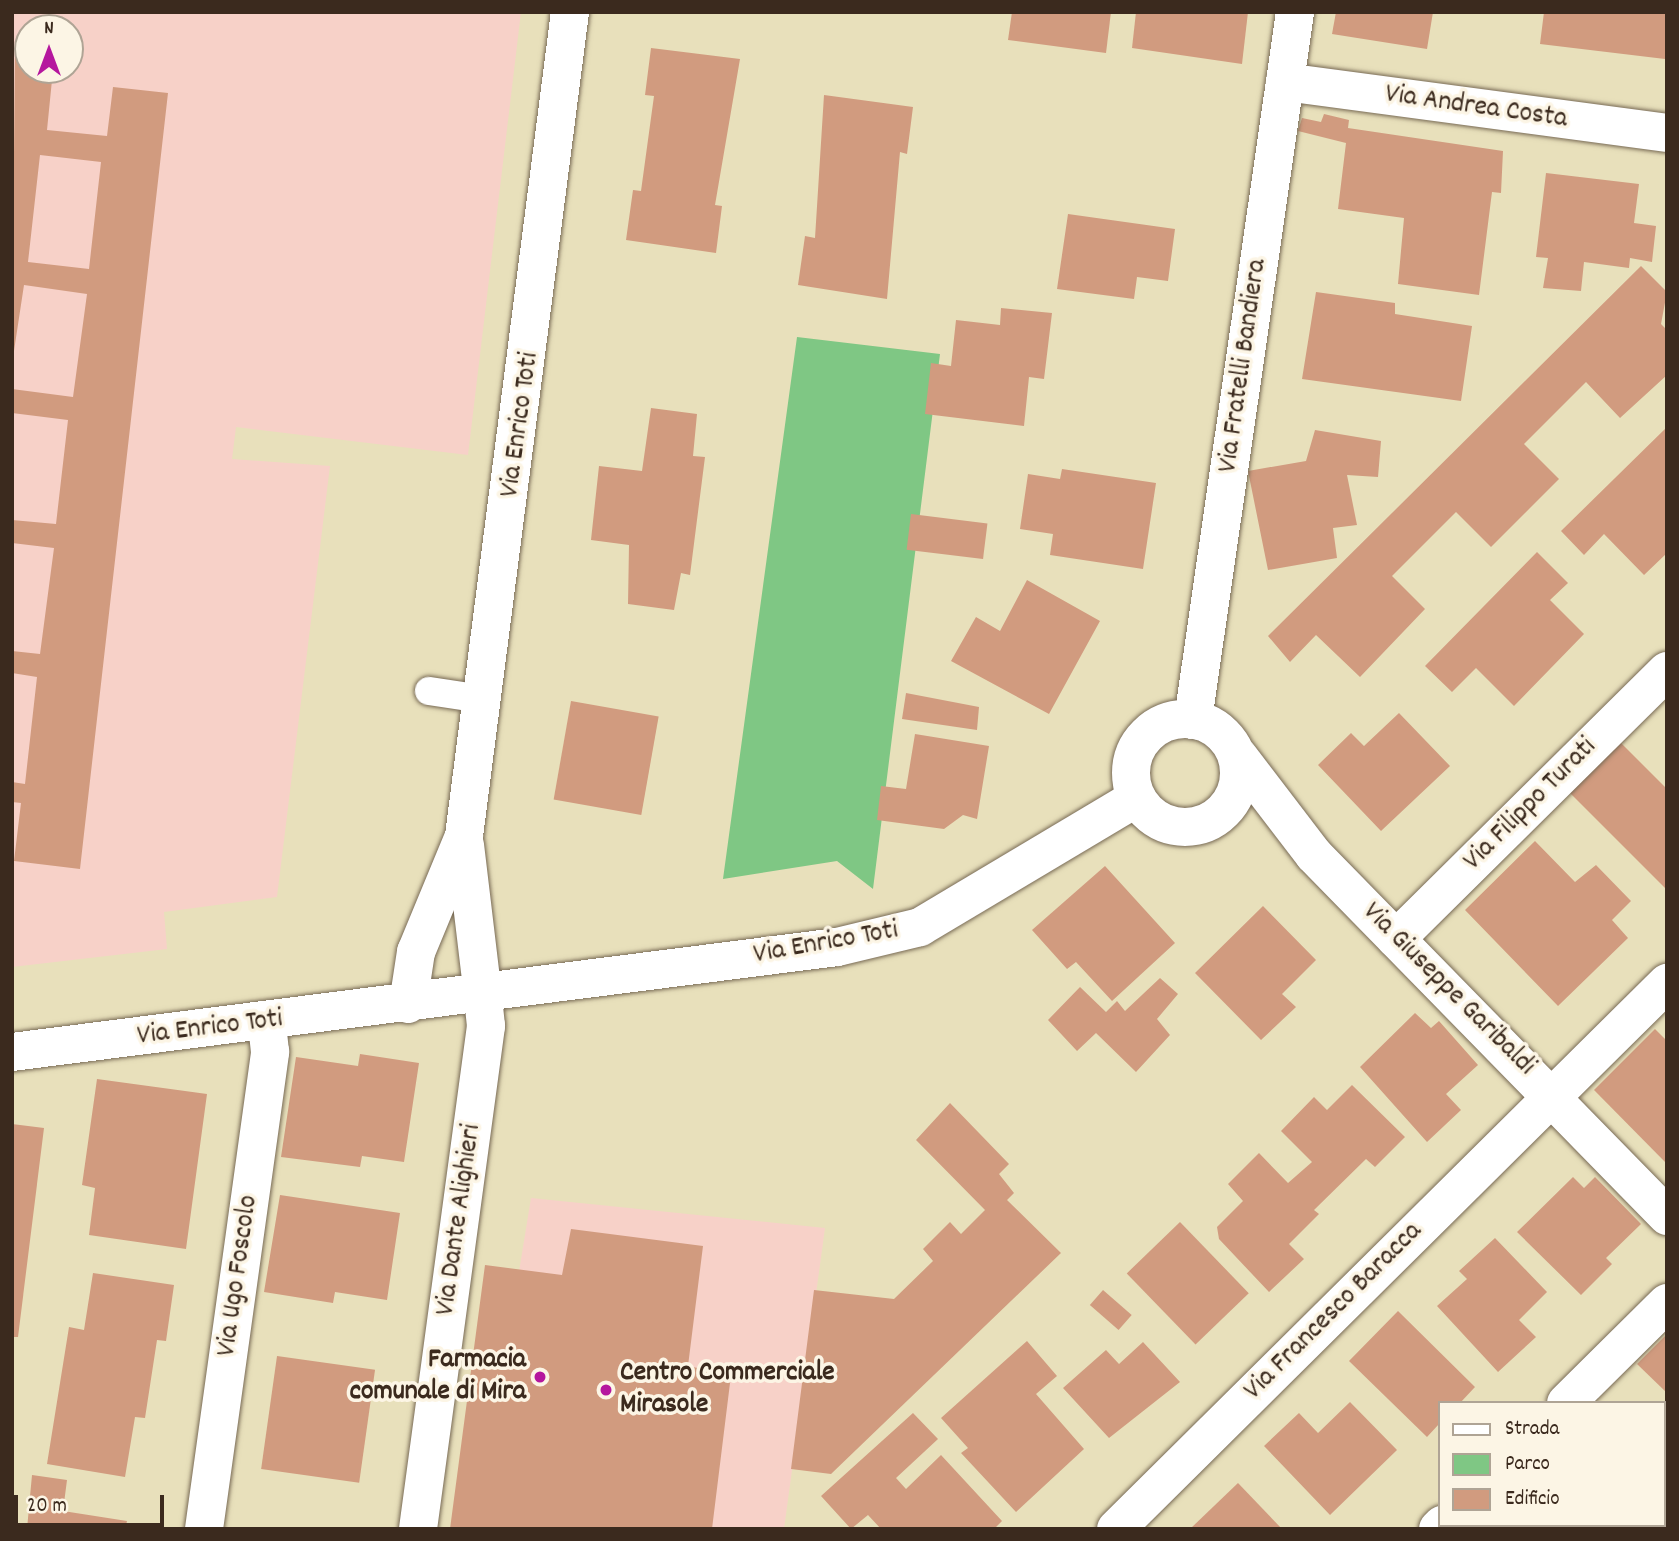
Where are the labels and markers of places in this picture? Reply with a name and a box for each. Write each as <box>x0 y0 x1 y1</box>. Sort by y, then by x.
place label: Farmacia comunale di Mira <box>350 1344 526 1410</box>
place label: Centro Commerciale Mirasole <box>620 1357 835 1423</box>
marker: Farmacia comunale di Mira <box>532 1369 548 1385</box>
marker: Centro Commerciale Mirasole <box>598 1382 614 1398</box>

